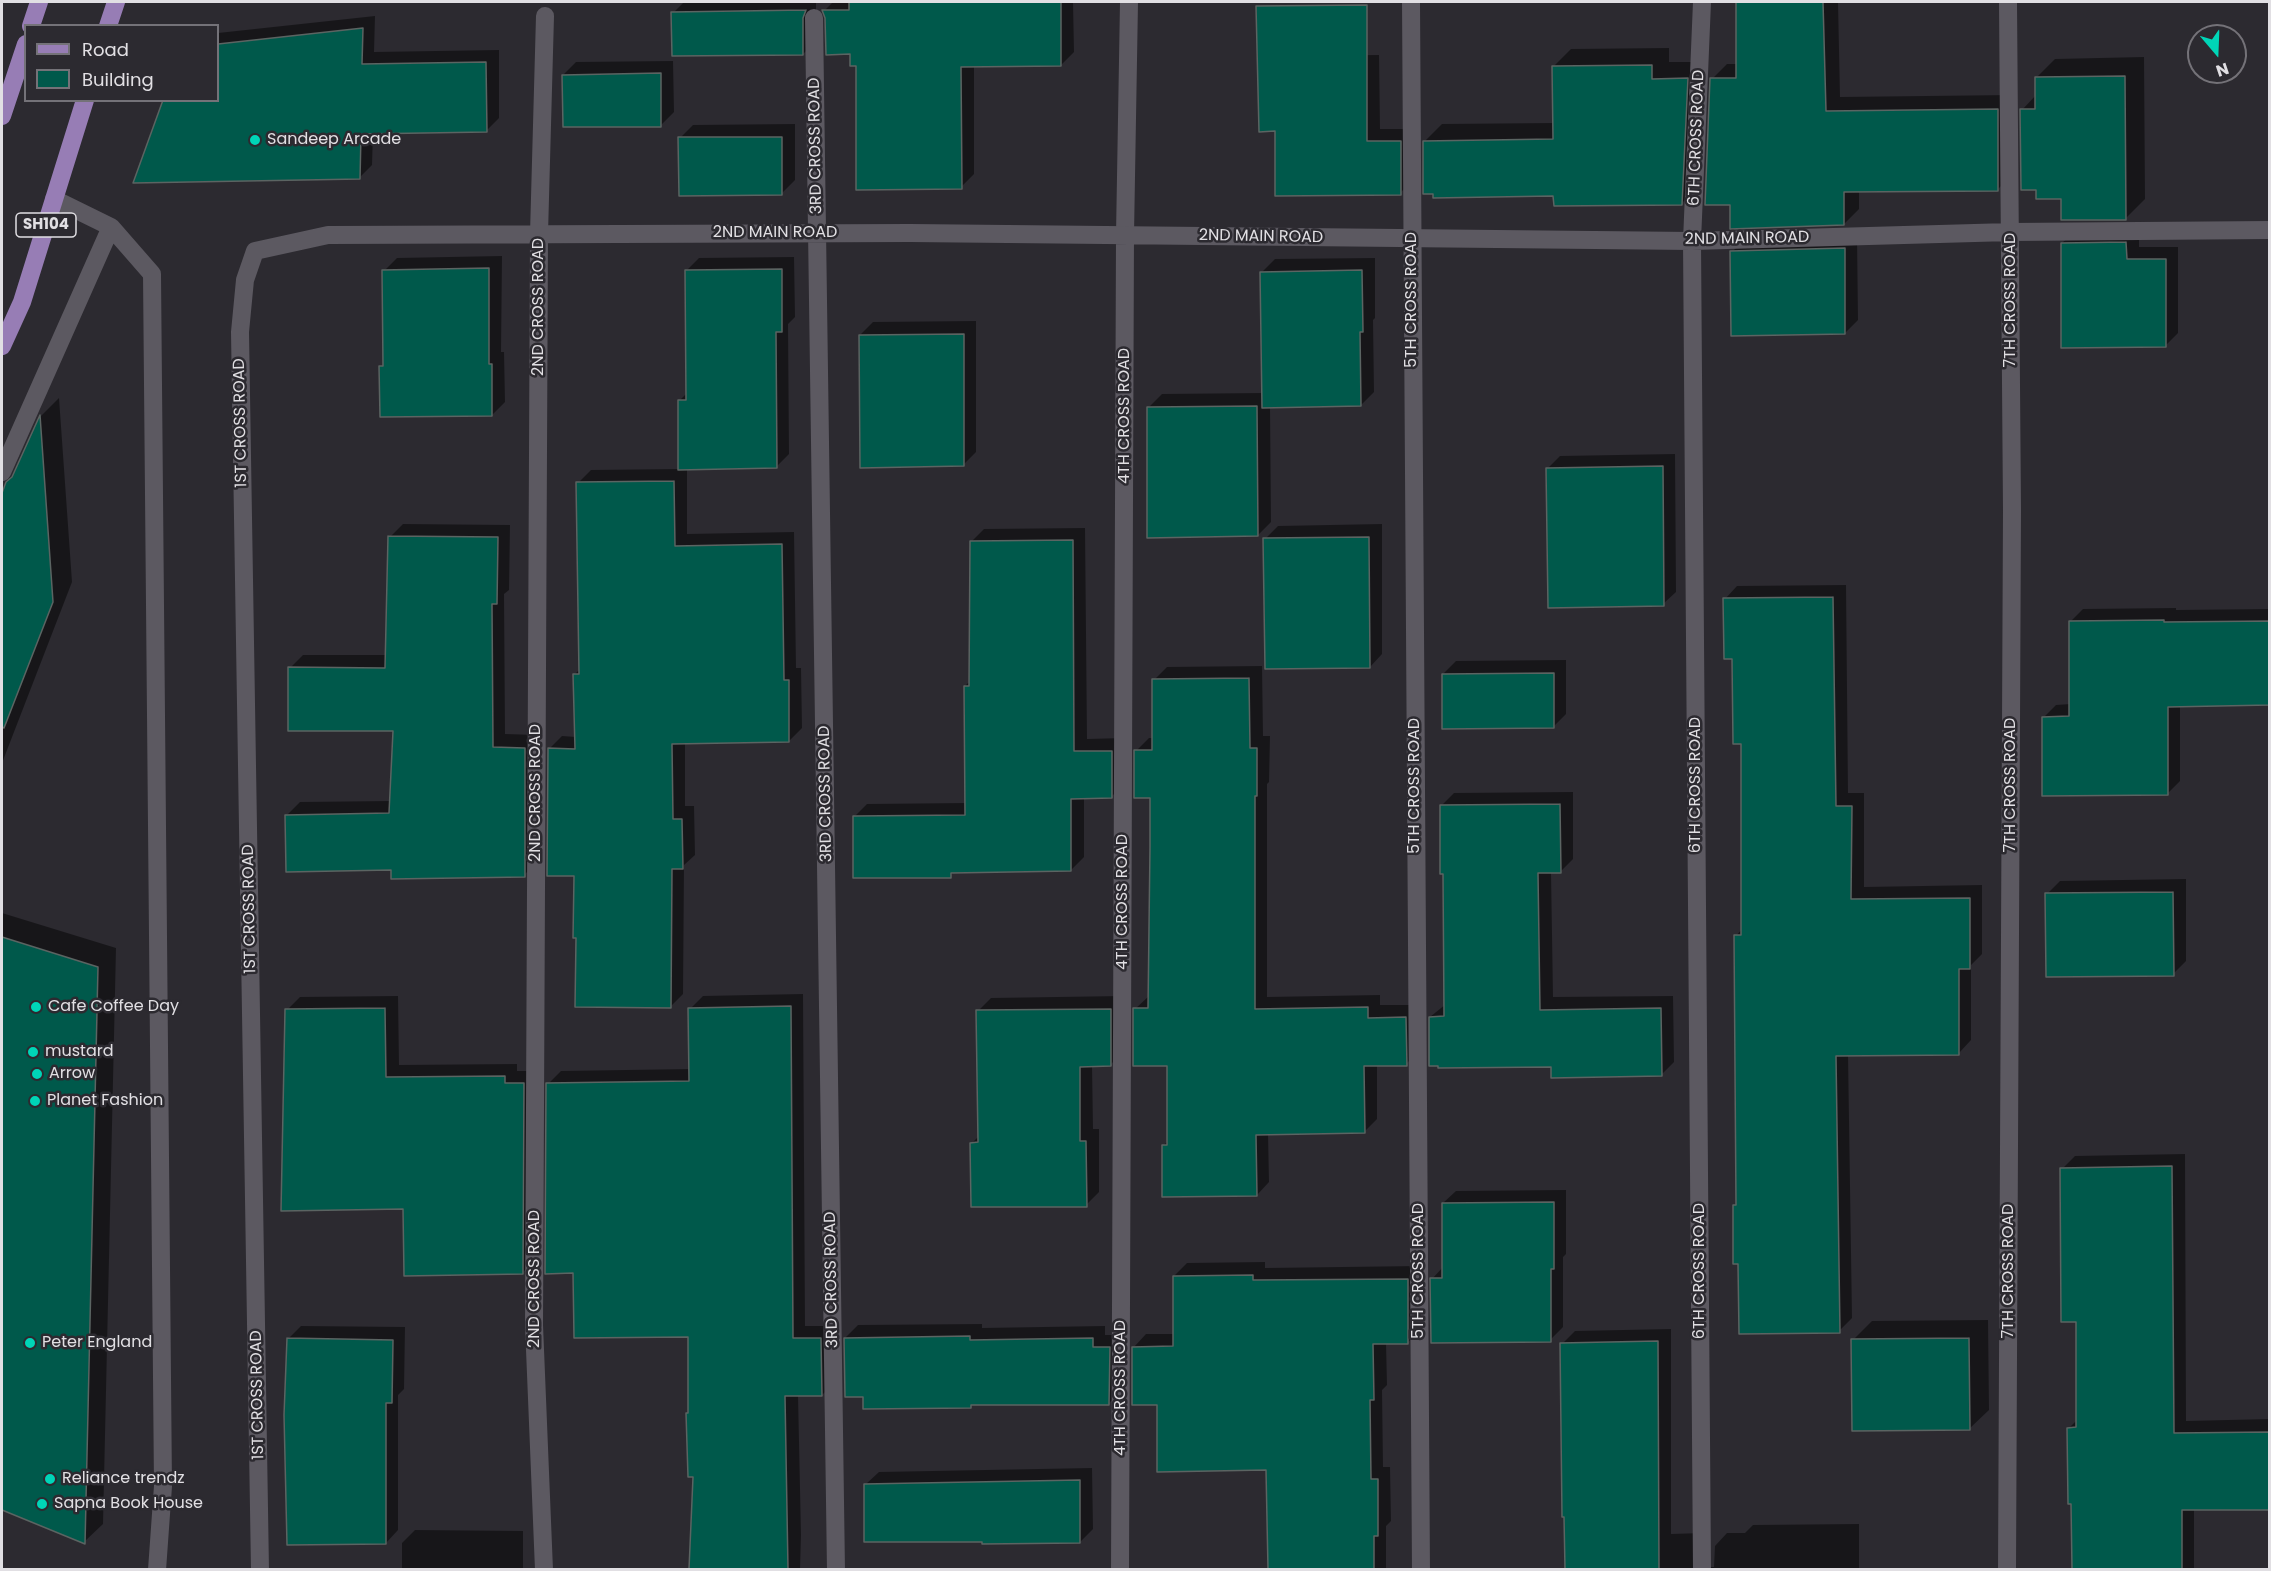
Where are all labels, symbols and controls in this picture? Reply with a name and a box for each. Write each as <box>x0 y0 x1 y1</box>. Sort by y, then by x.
legend <box>24 24 219 102</box>
north arrow <box>2187 24 2247 84</box>
text: Road <box>82 37 129 62</box>
text: N <box>2213 57 2232 82</box>
text: Building <box>82 67 154 92</box>
street label: 6TH CROSS ROAD <box>1685 70 1709 206</box>
street label: 3RD CROSS ROAD <box>805 77 827 215</box>
place label: Sandeep Arcade <box>267 130 401 150</box>
marker: Sandeep Arcade <box>248 133 262 147</box>
road number: SH104 <box>16 213 76 237</box>
street label: 2ND MAIN ROAD <box>713 223 837 243</box>
street label: 2ND MAIN ROAD <box>1199 226 1323 248</box>
street label: 2ND MAIN ROAD <box>1685 228 1809 250</box>
street label: 5TH CROSS ROAD <box>1402 232 1422 368</box>
street label: 7TH CROSS ROAD <box>2001 233 2021 367</box>
street label: 2ND CROSS ROAD <box>529 238 549 376</box>
street label: 4TH CROSS ROAD <box>1115 348 1135 484</box>
street label: 1ST CROSS ROAD <box>230 358 252 488</box>
street label: 6TH CROSS ROAD <box>1686 717 1706 853</box>
street label: 5TH CROSS ROAD <box>1405 718 1425 854</box>
street label: 7TH CROSS ROAD <box>2001 718 2021 852</box>
street label: 2ND CROSS ROAD <box>526 724 546 862</box>
street label: 3RD CROSS ROAD <box>815 725 837 863</box>
street label: 4TH CROSS ROAD <box>1113 834 1133 970</box>
street label: 1ST CROSS ROAD <box>239 844 261 974</box>
place label: Cafe Coffee Day <box>48 997 179 1017</box>
marker: Cafe Coffee Day <box>29 1000 43 1014</box>
place label: mustard <box>45 1042 113 1062</box>
marker: mustard <box>26 1045 40 1059</box>
place label: Arrow <box>49 1064 95 1084</box>
marker: Arrow <box>30 1067 44 1081</box>
place label: Planet Fashion <box>47 1091 163 1111</box>
marker: Planet Fashion <box>28 1094 42 1108</box>
street label: 5TH CROSS ROAD <box>1409 1203 1429 1339</box>
street label: 6TH CROSS ROAD <box>1690 1203 1710 1339</box>
street label: 7TH CROSS ROAD <box>1999 1204 2019 1338</box>
street label: 2ND CROSS ROAD <box>525 1210 545 1348</box>
street label: 3RD CROSS ROAD <box>821 1211 843 1349</box>
street label: 4TH CROSS ROAD <box>1111 1320 1131 1456</box>
street label: 1ST CROSS ROAD <box>247 1330 269 1460</box>
place label: Peter England <box>42 1333 152 1353</box>
marker: Peter England <box>23 1336 37 1350</box>
place label: Reliance trendz <box>62 1469 185 1489</box>
marker: Reliance trendz <box>43 1472 57 1486</box>
place label: Sapna Book House <box>54 1494 203 1514</box>
marker: Sapna Book House <box>35 1497 49 1511</box>

